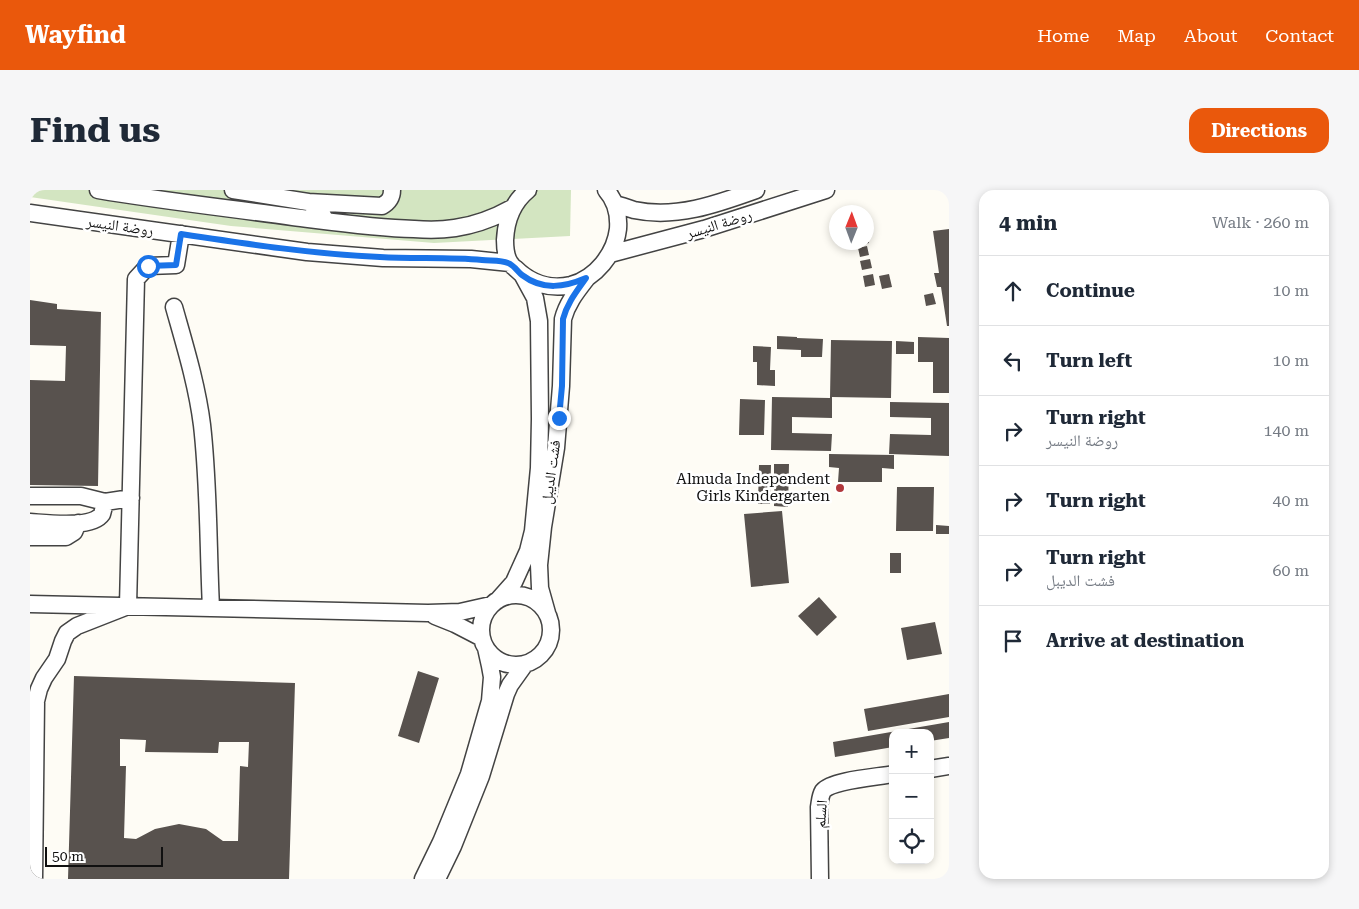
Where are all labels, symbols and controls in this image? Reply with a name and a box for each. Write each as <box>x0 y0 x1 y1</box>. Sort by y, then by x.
text: Wayfind <box>25 21 126 49</box>
text: Home <box>1037 25 1089 46</box>
text: Map <box>1117 25 1156 46</box>
text: About <box>1184 25 1237 46</box>
text: Contact <box>1265 25 1334 46</box>
button: Directions <box>1189 108 1329 153</box>
text: Find us <box>30 110 160 151</box>
street label: روضة النيسر <box>683 205 754 243</box>
north arrow <box>829 205 874 250</box>
text: 4 min <box>999 211 1057 235</box>
street label: روضة النيسر <box>84 212 155 240</box>
text: Walk · 260 m <box>1212 213 1309 232</box>
route start <box>137 255 160 278</box>
icon: ahead <box>999 277 1027 305</box>
text: Continue <box>1046 279 1135 302</box>
text: 10 m <box>1272 281 1309 300</box>
icon: left <box>999 347 1027 375</box>
text: Turn left <box>1046 349 1132 372</box>
text: 10 m <box>1272 351 1309 370</box>
text: Turn right <box>1046 406 1146 429</box>
route end <box>548 407 571 430</box>
icon: right <box>999 417 1027 445</box>
text: 140 m <box>1263 421 1309 440</box>
text: روضة النيسر <box>1046 431 1118 450</box>
street label: فشت الديبل <box>538 439 565 505</box>
place label: Almuda Independent Girls Kindergarten <box>676 470 830 505</box>
marker: Almuda Independent Girls Kindergarten <box>834 482 846 494</box>
icon: right <box>999 487 1027 515</box>
text: Turn right <box>1046 489 1146 512</box>
text: 40 m <box>1272 491 1309 510</box>
text: Turn right <box>1046 546 1146 569</box>
icon: right <box>999 557 1027 585</box>
text: 60 m <box>1272 561 1309 580</box>
text: فشت الديبل <box>1046 571 1115 590</box>
icon: arrive <box>999 627 1027 655</box>
text: Arrive at destination <box>1046 629 1244 652</box>
map controls <box>889 729 934 864</box>
button: + <box>889 729 934 774</box>
button: − <box>889 774 934 819</box>
street label: السلم <box>811 799 832 829</box>
button: locate <box>889 819 934 864</box>
scale bar <box>45 844 162 867</box>
text: 50 m <box>52 848 84 864</box>

